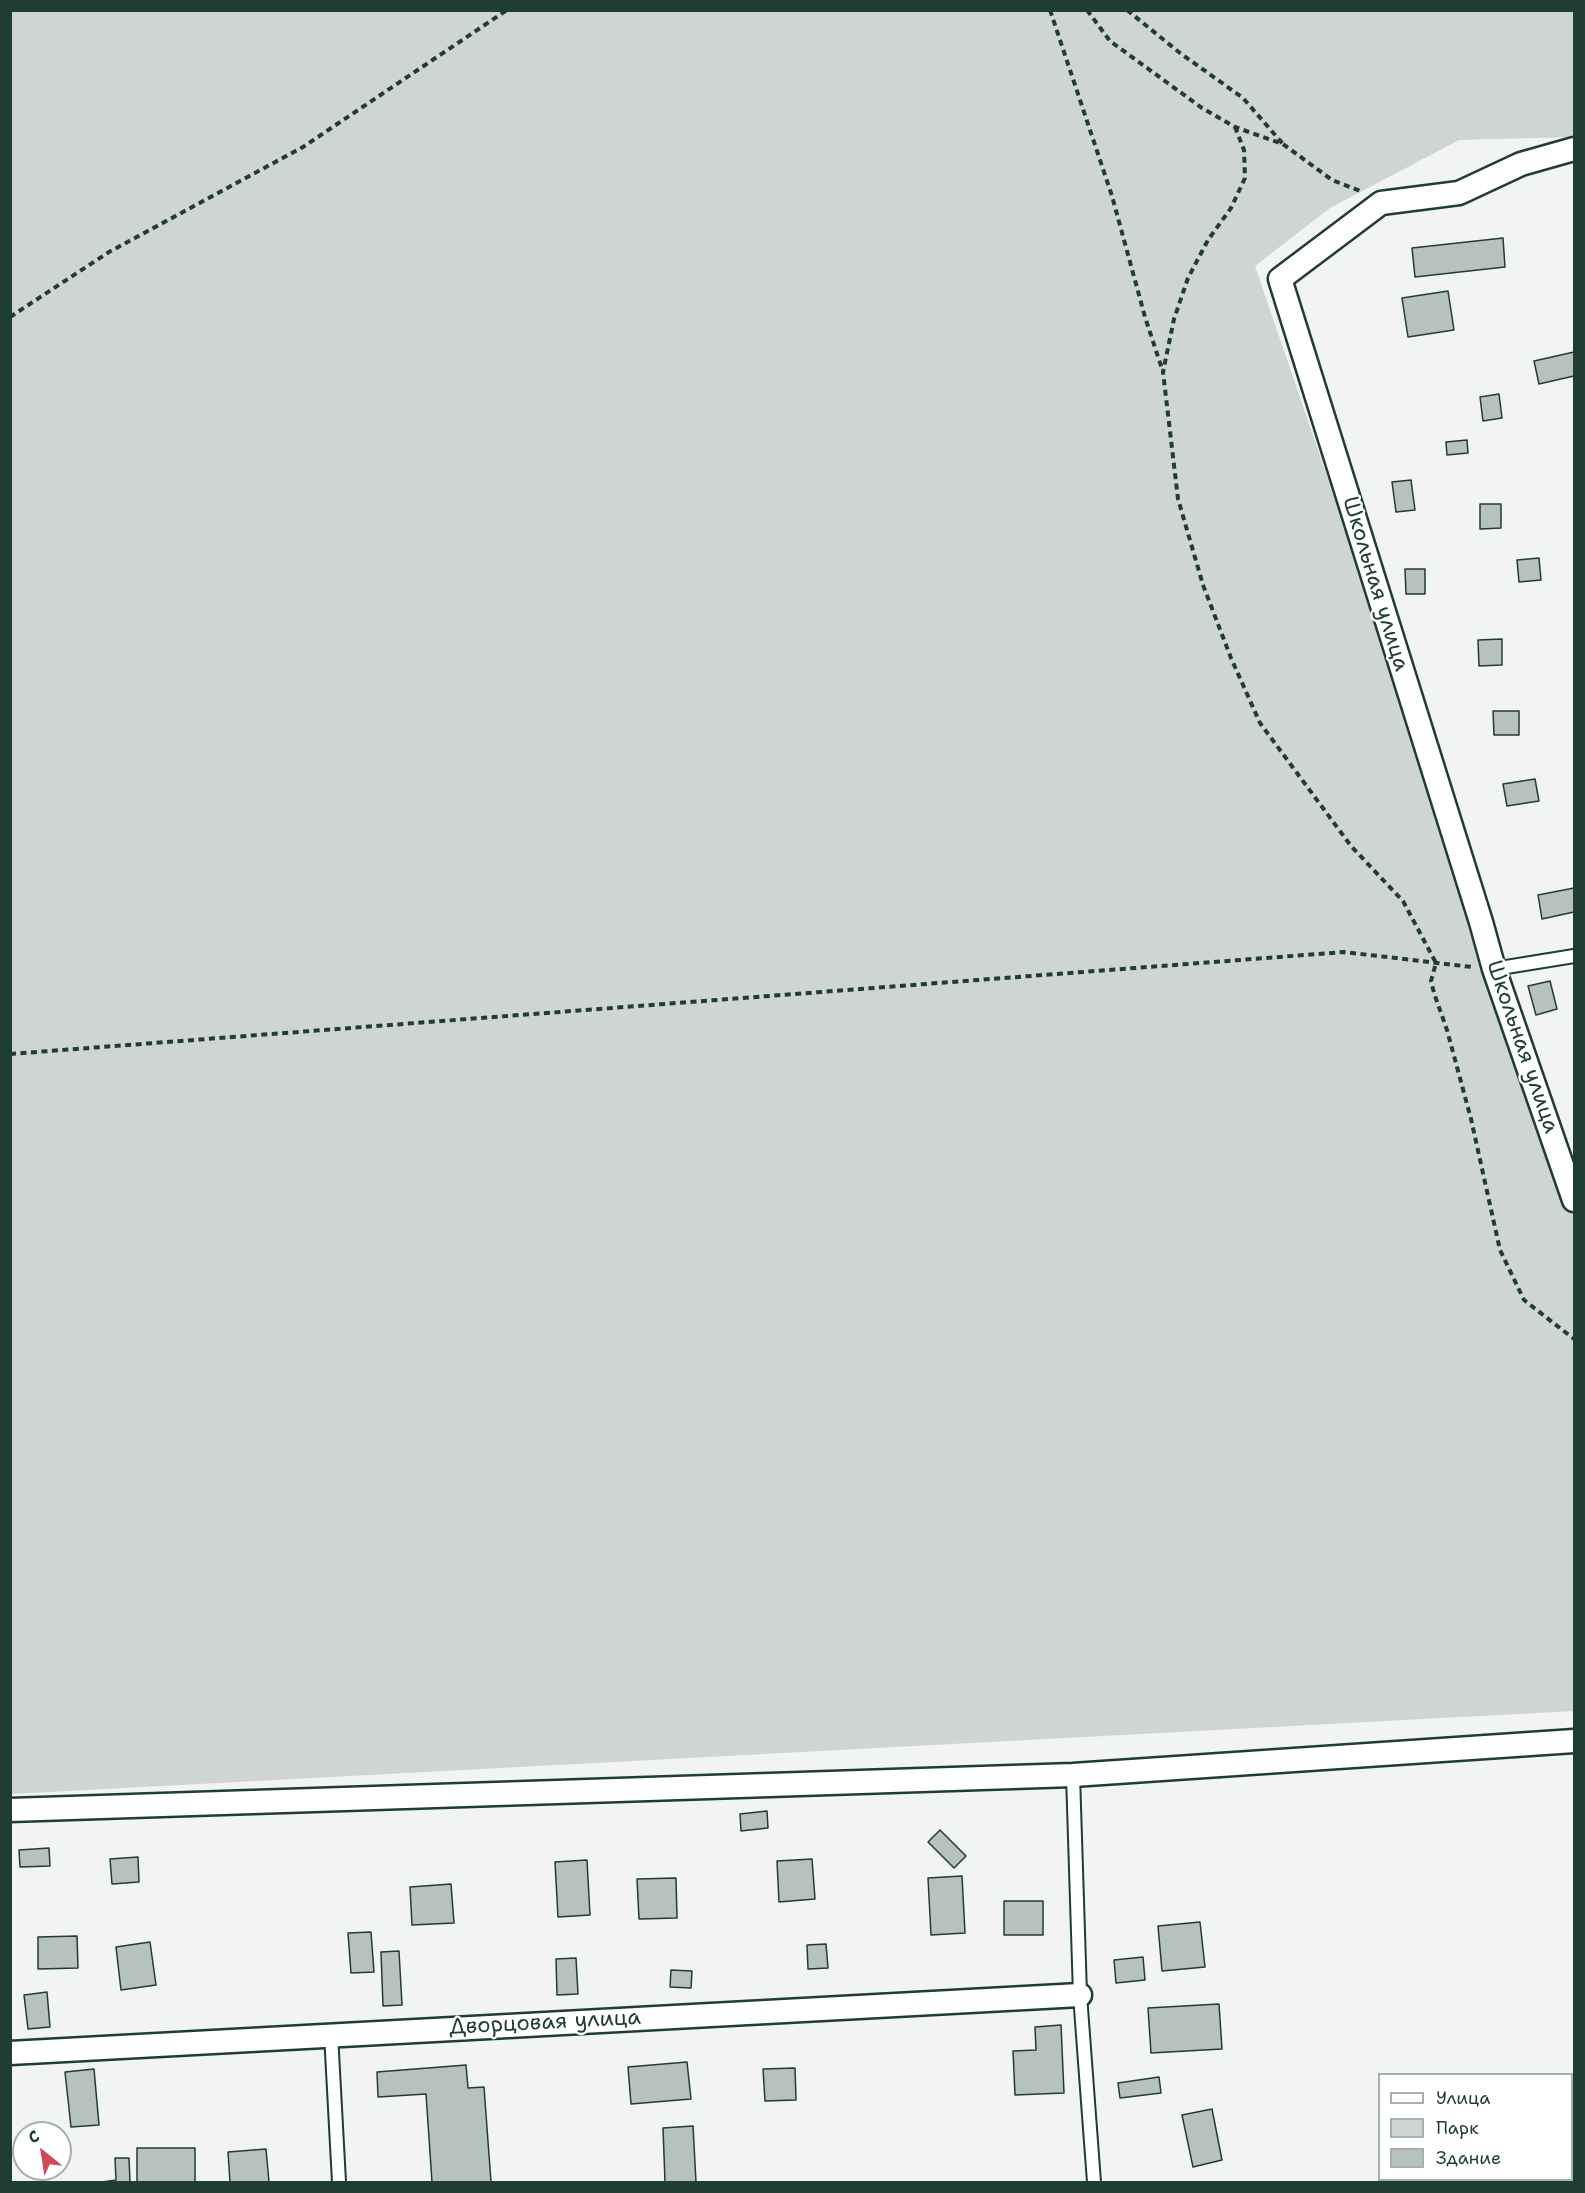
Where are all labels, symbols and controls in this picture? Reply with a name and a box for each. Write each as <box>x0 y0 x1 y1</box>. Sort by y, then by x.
street label: Школьная улица <box>1336 494 1414 674</box>
street label: Школьная улица <box>1480 957 1564 1137</box>
street label: Дворцовая улица <box>448 2005 642 2041</box>
legend <box>1378 2073 1573 2181</box>
text: Улица <box>1436 2086 1490 2110</box>
text: Парк <box>1436 2116 1479 2140</box>
north arrow <box>12 2121 72 2181</box>
text: С <box>24 2125 43 2148</box>
text: Здание <box>1436 2146 1501 2170</box>

